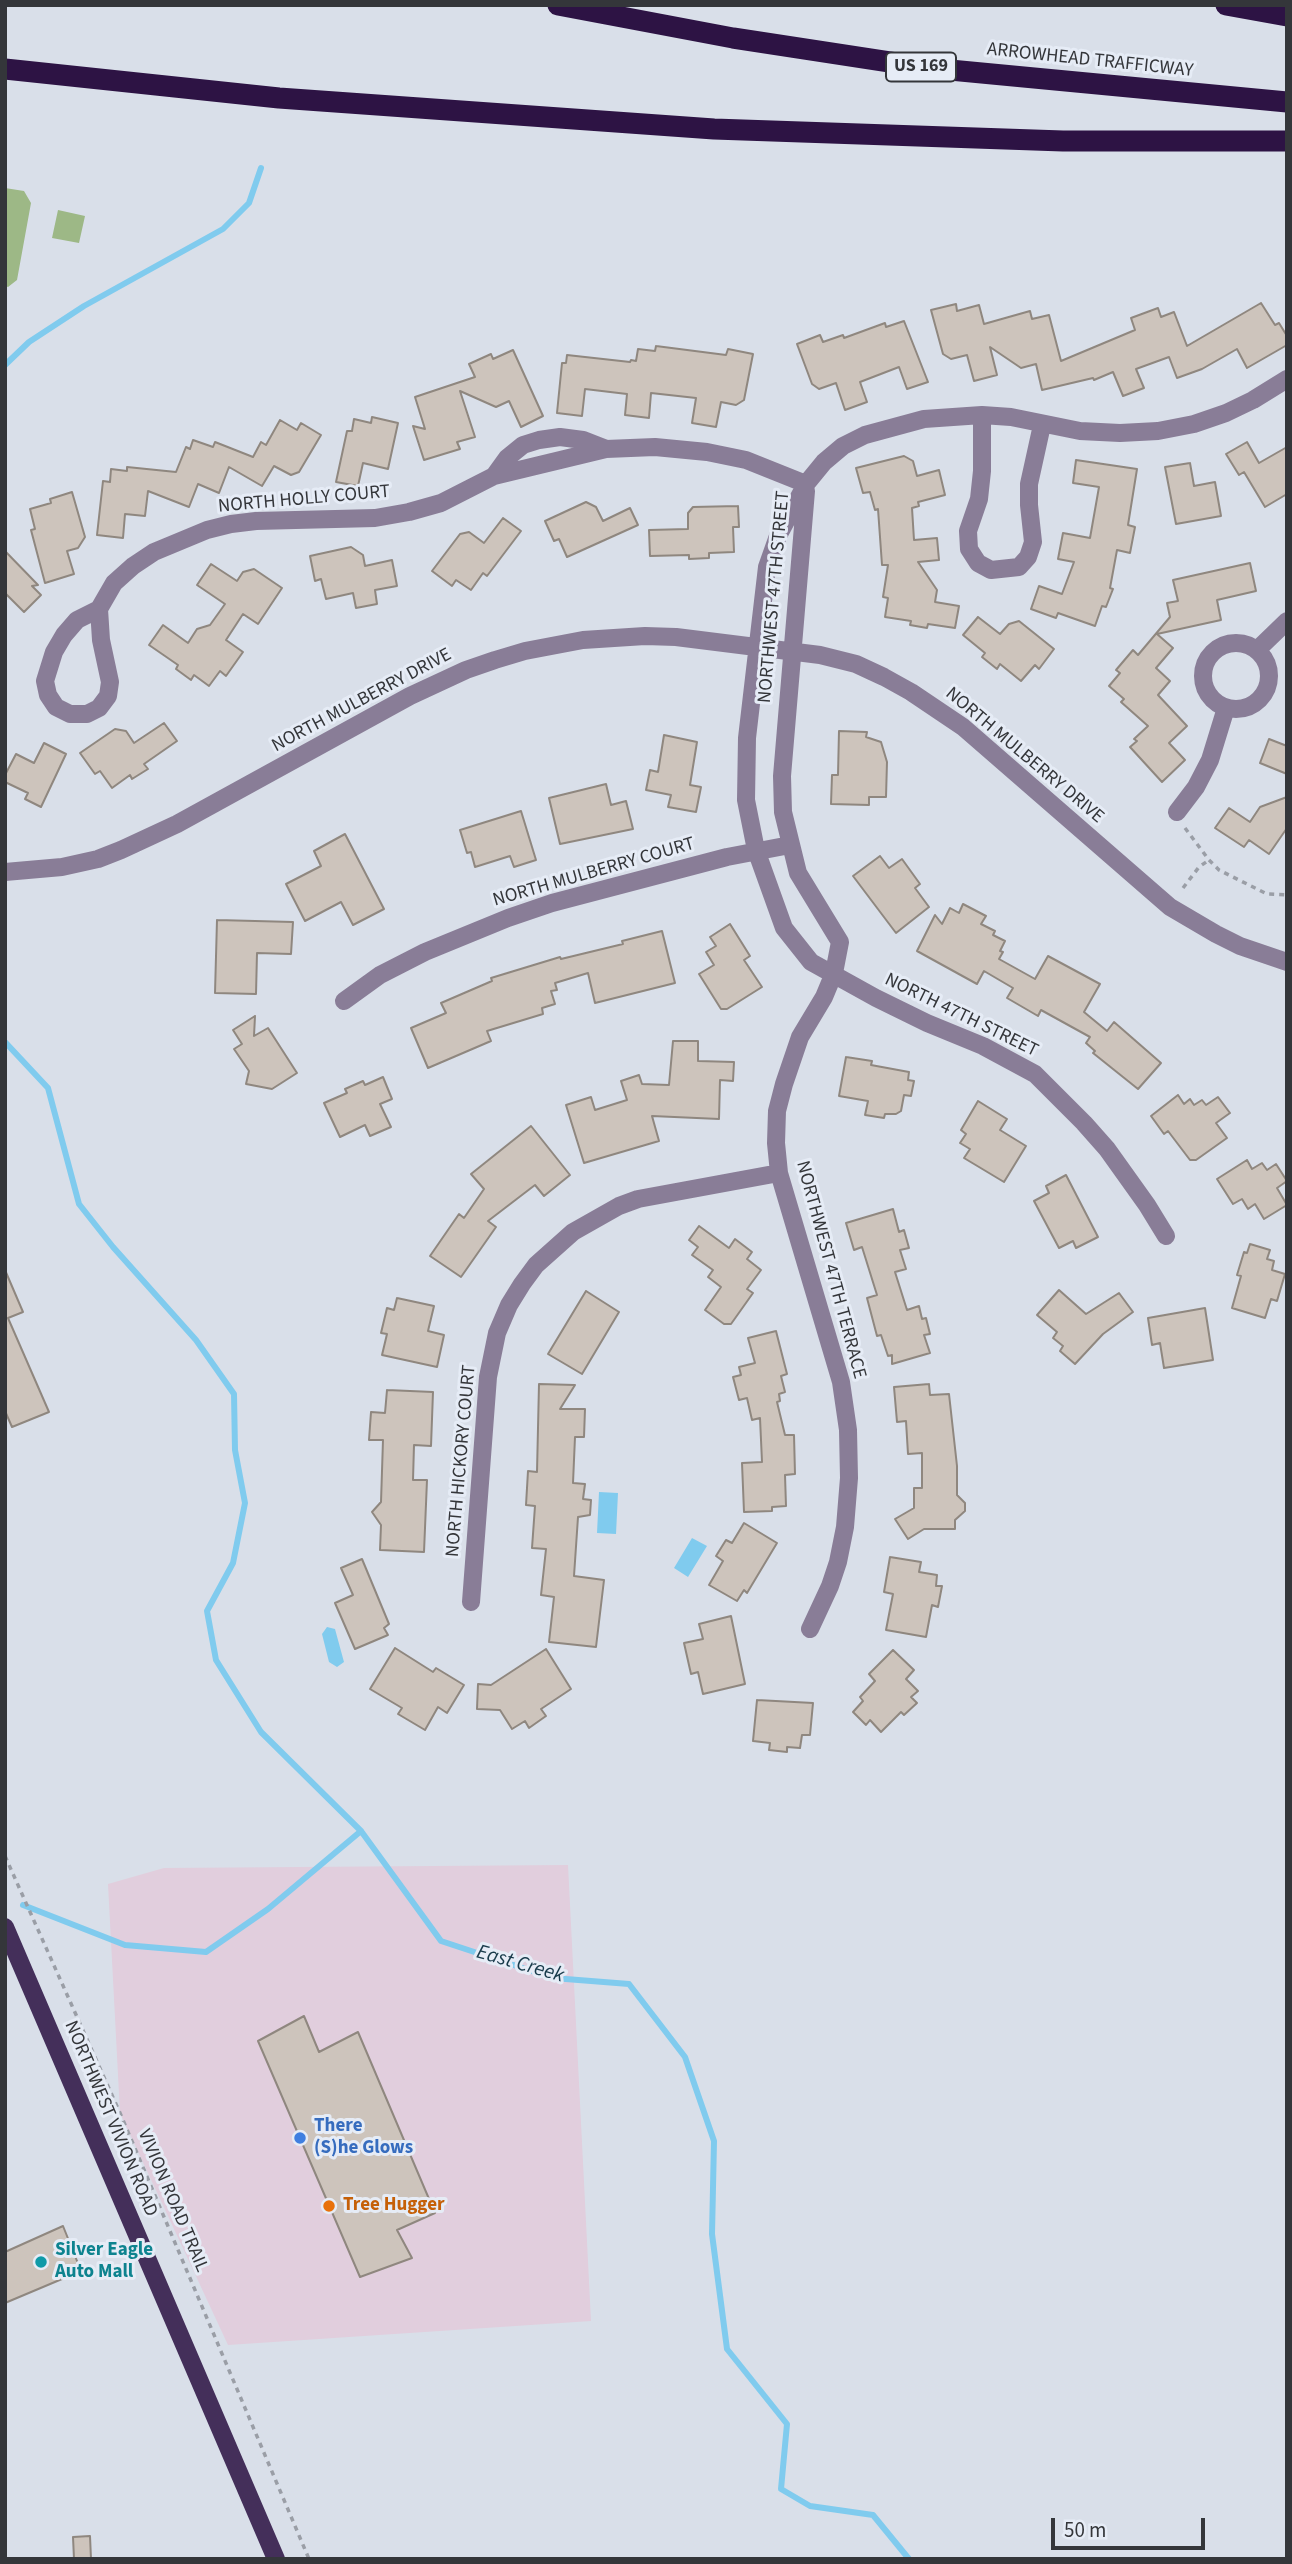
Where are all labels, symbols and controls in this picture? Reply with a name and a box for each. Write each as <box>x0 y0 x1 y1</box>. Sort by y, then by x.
street label: ARROWHEAD TRAFFICWAY <box>986 39 1194 83</box>
road number: US 169 <box>886 52 956 82</box>
street label: NORTH HOLLY COURT <box>217 481 391 519</box>
street label: NORTHWEST 47TH STREET <box>754 490 796 704</box>
street label: NORTH MULBERRY DRIVE <box>268 644 456 758</box>
street label: NORTH MULBERRY DRIVE <box>940 683 1108 829</box>
street label: NORTH MULBERRY COURT <box>491 833 697 913</box>
street label: NORTH 47TH STREET <box>880 969 1042 1063</box>
street label: NORTHWEST 47TH TERRACE <box>790 1159 870 1381</box>
street label: NORTH HICKORY COURT <box>442 1364 482 1558</box>
water label: East Creek <box>473 1940 567 1990</box>
street label: NORTHWEST VIVION ROAD <box>58 2018 162 2220</box>
place label: There (S)he Glows <box>314 2116 413 2160</box>
street label: VIVION ROAD TRAIL <box>132 2126 212 2276</box>
marker: There (S)he Glows <box>292 2130 308 2146</box>
place label: Tree Hugger <box>343 2195 445 2217</box>
marker: Tree Hugger <box>321 2198 337 2214</box>
place label: Silver Eagle Auto Mall <box>55 2240 153 2284</box>
marker: Silver Eagle Auto Mall <box>33 2254 49 2270</box>
scale bar <box>1054 2504 1208 2548</box>
text: 50 m <box>1064 2515 1106 2545</box>

